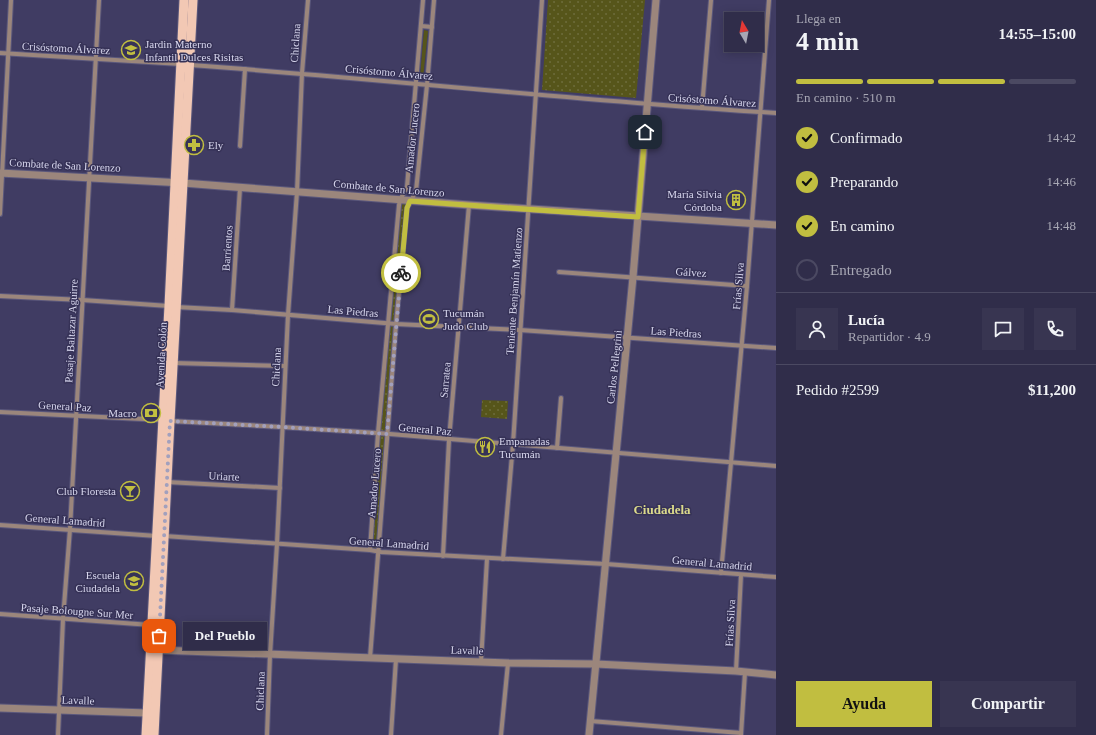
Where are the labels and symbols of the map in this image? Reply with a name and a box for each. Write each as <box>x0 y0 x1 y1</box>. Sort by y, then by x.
north arrow <box>724 12 764 52</box>
street label: Chiclana <box>288 23 302 63</box>
place label: Jardin Materno Infantil Dulces Risitas <box>145 38 243 63</box>
school or university icon: Jardin Materno Infantil Dulces Risitas <box>120 39 142 61</box>
street label: Crisóstomo Álvarez <box>22 40 111 56</box>
street label: Crisóstomo Álvarez <box>344 62 434 82</box>
street label: Crisóstomo Álvarez <box>668 91 757 109</box>
street label: Amador Lucero <box>402 102 422 173</box>
pin <box>628 115 662 149</box>
pharmacy icon: Ely <box>183 134 205 156</box>
place label: Ely <box>208 139 224 151</box>
street label: Combate de San Lorenzo <box>9 156 121 174</box>
street label: Combate de San Lorenzo <box>333 177 446 199</box>
place label: María Silvia Córdoba <box>667 188 722 213</box>
building icon: María Silvia Córdoba <box>725 189 747 211</box>
street label: Barrientos <box>219 225 235 271</box>
street label: Teniente Benjamín Matienzo <box>504 226 524 355</box>
courier <box>381 253 421 293</box>
street label: Frías Silva <box>730 262 746 310</box>
street label: Gálvez <box>675 265 707 279</box>
street label: Pasaje Baltazar Aguirre <box>62 279 80 383</box>
street label: Las Piedras <box>327 303 379 319</box>
place label: Tucumán Judo Club <box>443 307 488 332</box>
sports icon: Tucumán Judo Club <box>418 308 440 330</box>
street label: Avenida Colón <box>153 321 169 388</box>
street label: Las Piedras <box>650 324 702 340</box>
street label: Carlos Pellegrini <box>604 329 624 405</box>
street label: Chiclana <box>269 347 283 387</box>
street label: Sarratea <box>437 361 453 398</box>
street label: General Paz <box>38 399 92 413</box>
bank icon: Macro <box>140 402 162 424</box>
place label: Macro <box>108 407 137 419</box>
street label: General Paz <box>398 421 452 437</box>
place label: Empanadas Tucumán <box>499 435 550 460</box>
restaurant icon: Empanadas Tucumán <box>474 436 496 458</box>
street label: Amador Lucero <box>365 447 383 518</box>
street label: Uriarte <box>208 469 240 483</box>
bar icon: Club Floresta <box>119 480 141 502</box>
place label: Club Floresta <box>56 485 116 497</box>
district label: Ciudadela <box>633 502 691 517</box>
street label: General Lamadrid <box>25 511 106 529</box>
street label: General Lamadrid <box>349 534 430 552</box>
street label: General Lamadrid <box>671 554 753 573</box>
place label: Escuela Ciudadela <box>75 569 120 594</box>
school or university icon: Escuela Ciudadela <box>123 570 145 592</box>
street label: Frías Silva <box>723 599 737 647</box>
street label: Pasaje Bolougne Sur Mer <box>20 601 134 621</box>
pin <box>142 619 176 653</box>
callout: Del Pueblo <box>183 622 267 650</box>
street label: Lavalle <box>450 643 484 657</box>
street label: Chiclana <box>253 671 267 711</box>
street label: Lavalle <box>61 693 95 707</box>

